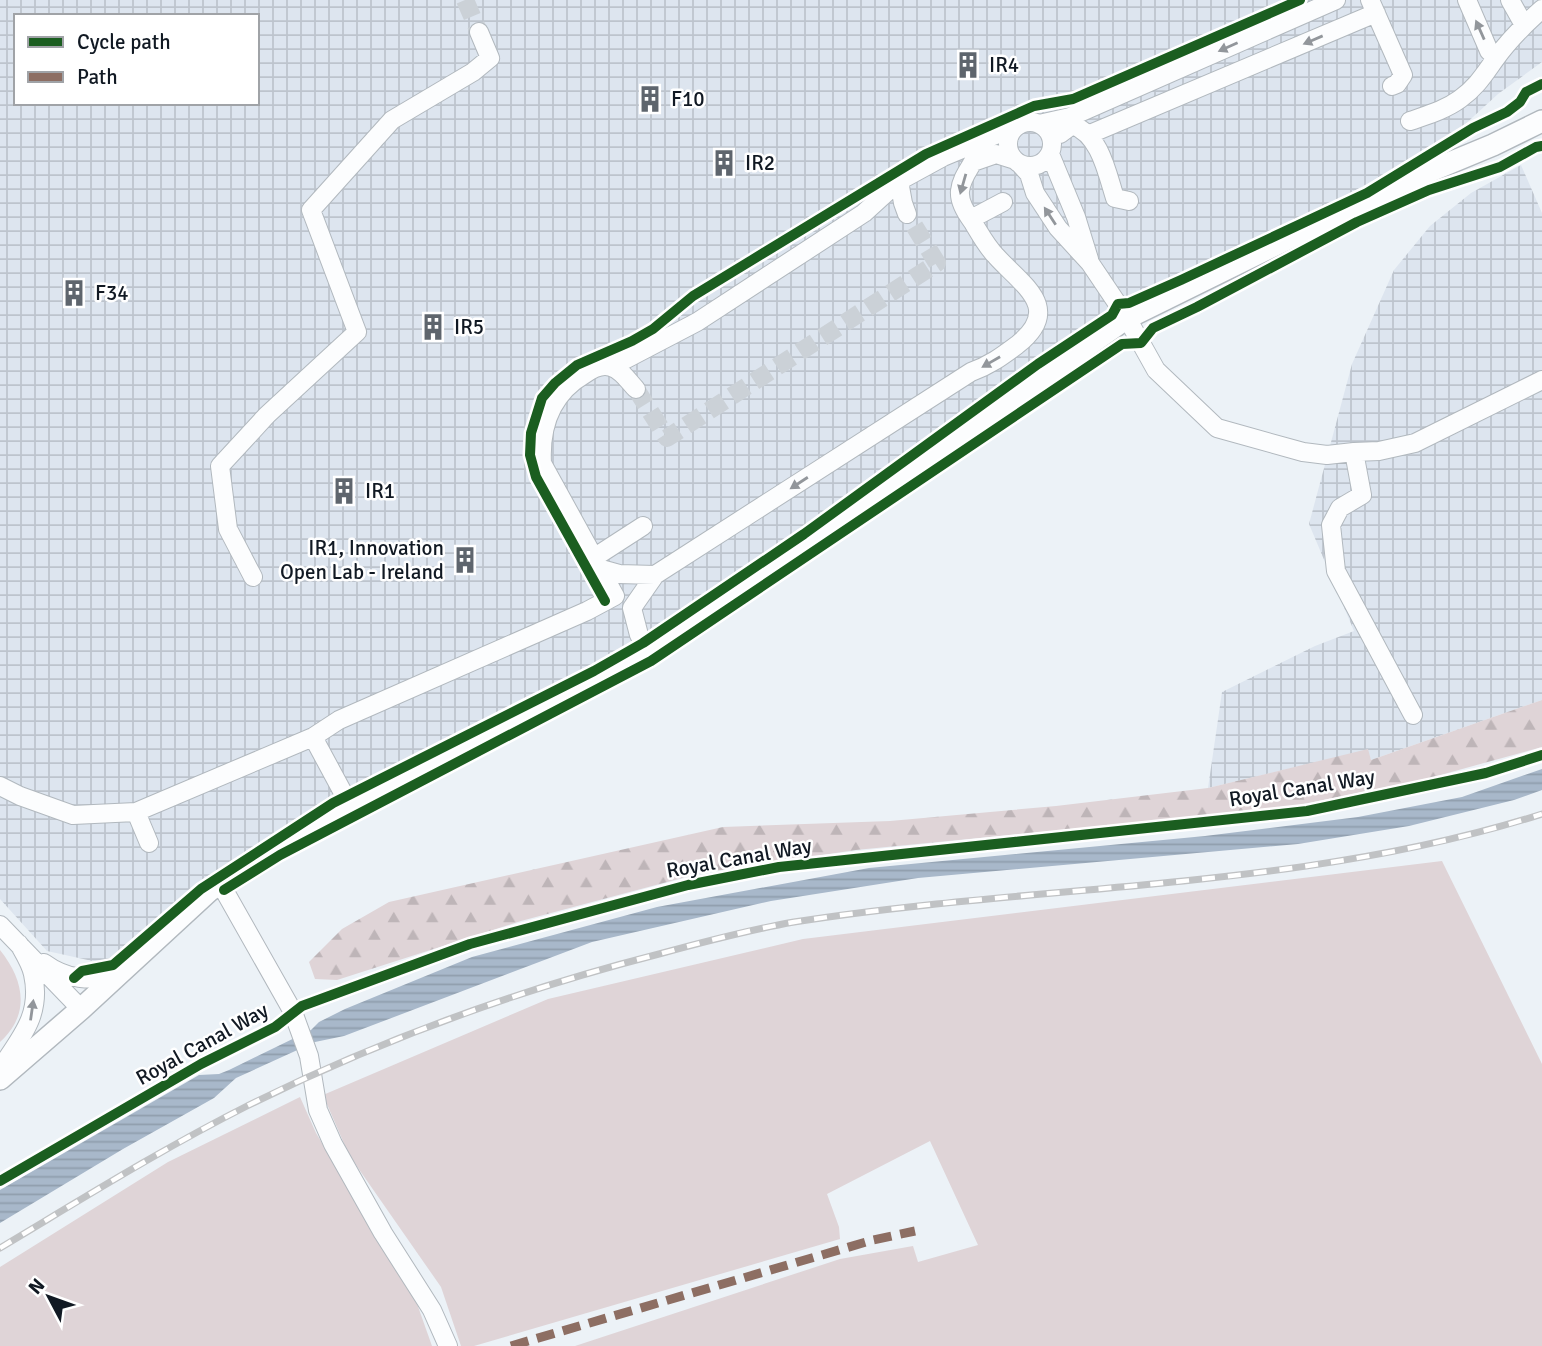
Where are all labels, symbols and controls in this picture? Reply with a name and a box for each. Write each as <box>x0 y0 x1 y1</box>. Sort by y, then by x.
legend <box>14 14 259 105</box>
one-way arrow <box>1474 20 1486 40</box>
text: Cycle path <box>77 29 171 55</box>
one-way arrow <box>1303 35 1324 46</box>
one-way arrow <box>1218 41 1238 53</box>
building icon: IR4 <box>953 50 983 80</box>
place label: IR4 <box>989 52 1019 78</box>
text: Path <box>77 64 118 90</box>
building icon: F10 <box>635 84 665 114</box>
place label: F10 <box>671 86 705 112</box>
building icon: IR2 <box>709 148 739 178</box>
place label: IR2 <box>745 150 775 176</box>
one-way arrow <box>957 173 968 195</box>
one-way arrow <box>1044 207 1057 226</box>
building icon: F34 <box>59 278 89 308</box>
place label: F34 <box>95 280 129 306</box>
building icon: IR5 <box>418 312 448 342</box>
place label: IR5 <box>454 314 484 340</box>
one-way arrow <box>982 356 1001 368</box>
building icon: IR1 <box>329 476 359 506</box>
one-way arrow <box>789 476 808 489</box>
place label: IR1 <box>365 478 395 504</box>
place label: IR1, Innovation Open Lab - Ireland <box>280 535 444 585</box>
building icon: IR1, Innovation Open Lab - Ireland <box>450 545 480 575</box>
street label: Royal Canal Way <box>1227 764 1377 812</box>
street label: Royal Canal Way <box>664 832 814 884</box>
street label: Royal Canal Way <box>131 997 273 1091</box>
one-way arrow <box>27 999 38 1021</box>
north arrow <box>14 1262 84 1332</box>
text: N <box>24 1274 50 1299</box>

